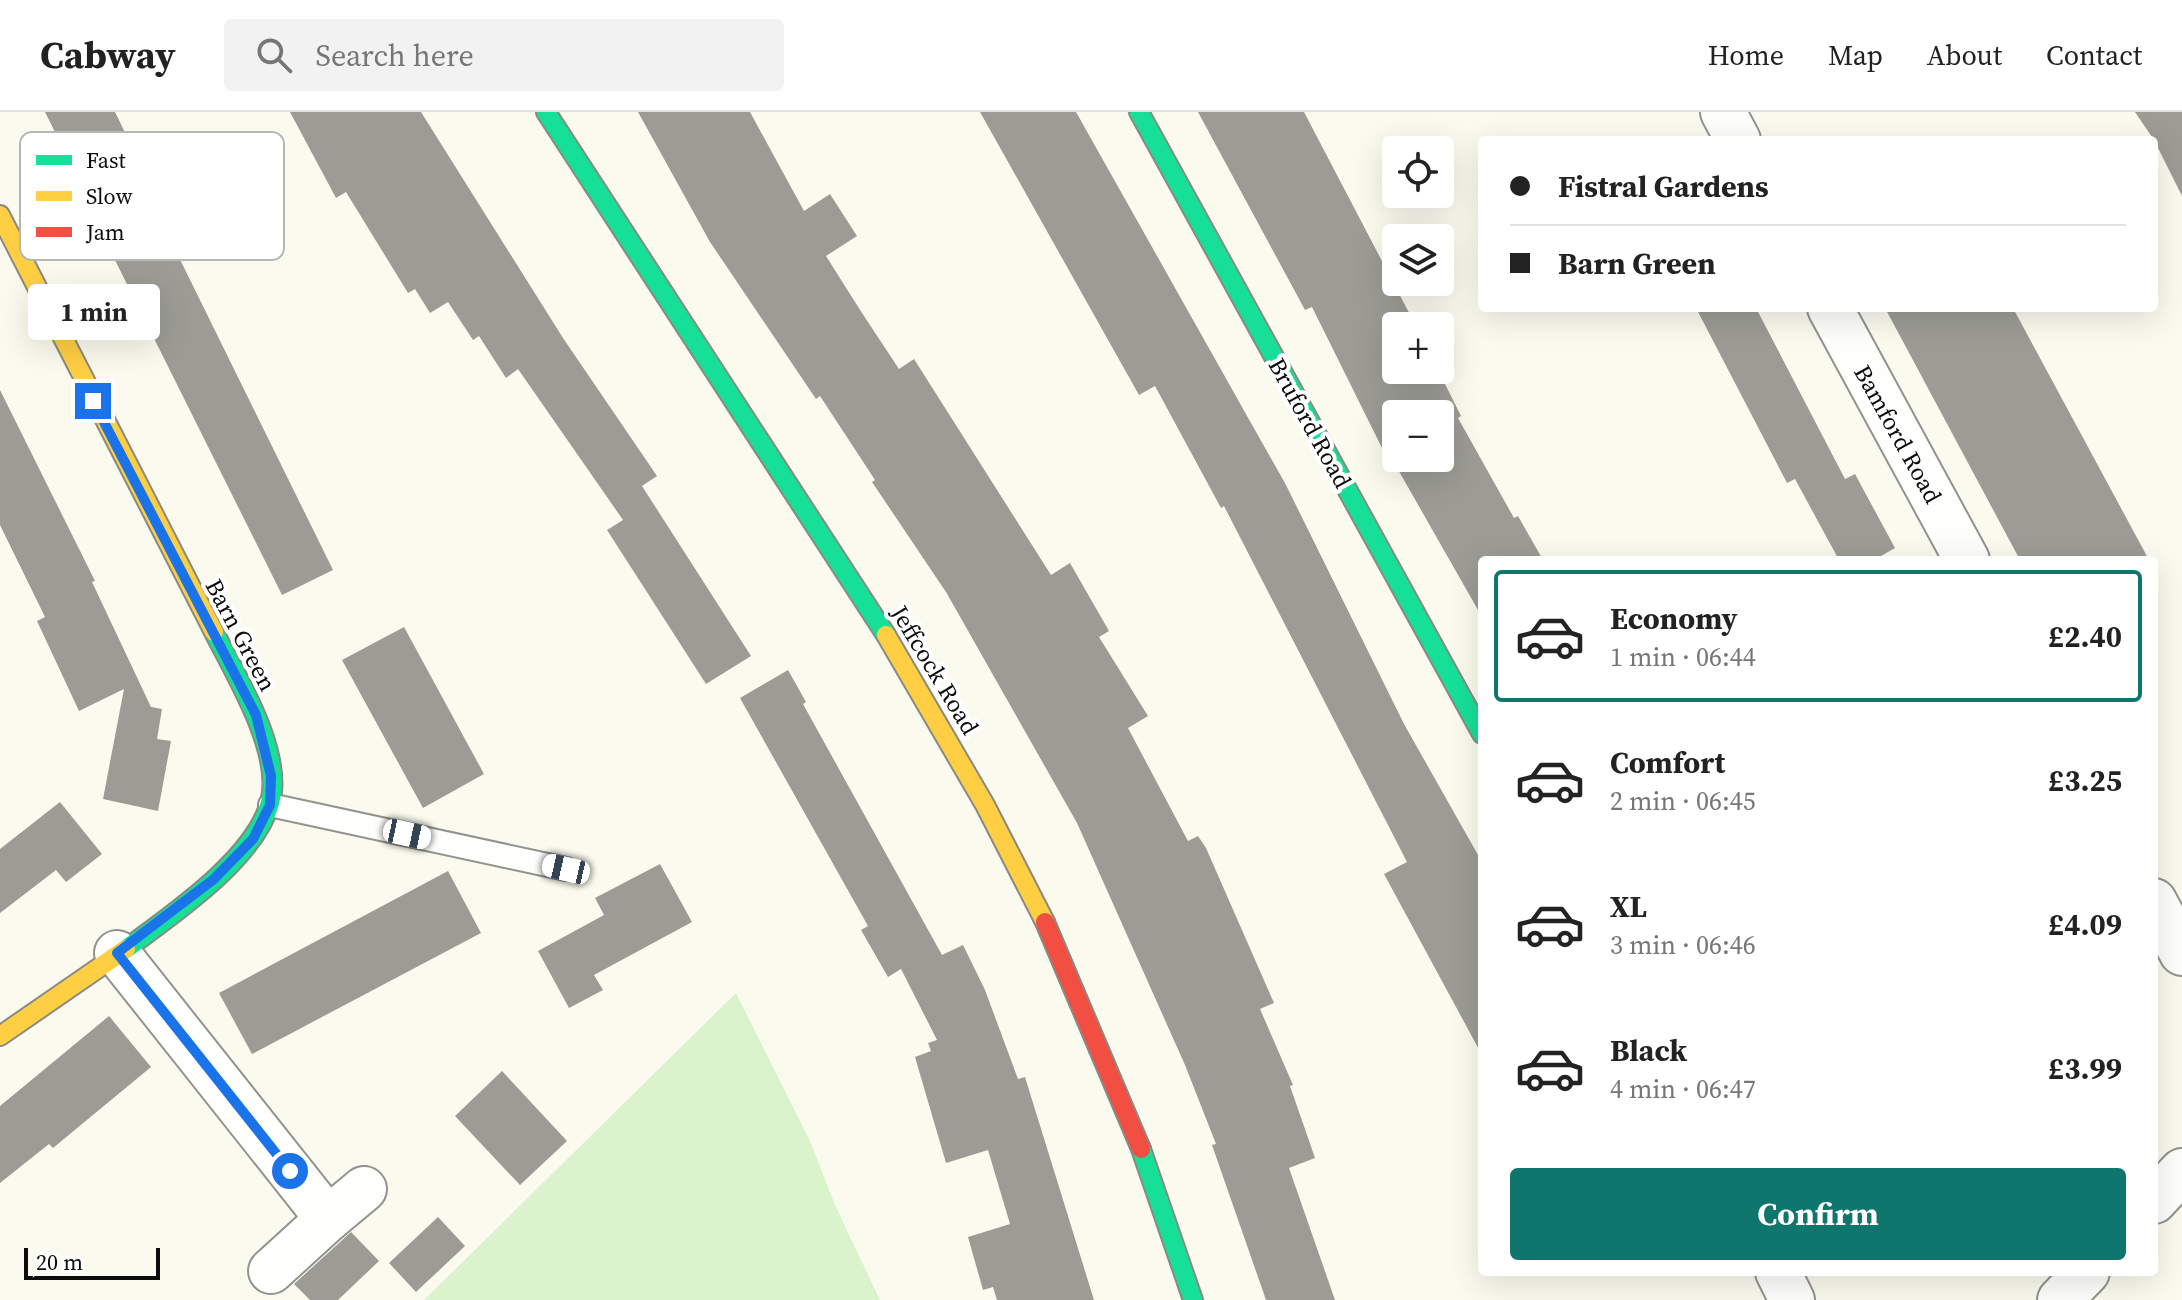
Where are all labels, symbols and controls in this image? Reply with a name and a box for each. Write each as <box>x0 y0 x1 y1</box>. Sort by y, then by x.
search box <box>224 19 784 91</box>
text: Cabway <box>40 29 176 81</box>
icon: search <box>252 33 296 77</box>
text: Search here <box>316 35 474 76</box>
text: Home <box>1708 36 1784 74</box>
text: Map <box>1828 36 1883 74</box>
text: About <box>1927 36 2002 74</box>
text: Contact <box>2046 36 2142 74</box>
legend <box>20 132 284 260</box>
map controls <box>1382 136 1454 472</box>
button: locate <box>1382 136 1454 208</box>
text: Fast <box>86 145 127 175</box>
text: Fistral Gardens <box>1558 166 1769 207</box>
text: Slow <box>86 181 133 211</box>
text: Jam <box>85 217 125 247</box>
button: layers <box>1382 224 1454 296</box>
text: Barn Green <box>1558 243 1716 284</box>
callout: 1 min <box>27 285 159 341</box>
text: 1 min <box>60 294 128 330</box>
button: + <box>1382 312 1454 384</box>
street label: Bruford Road <box>1261 352 1360 494</box>
street label: Bamford Road <box>1846 359 1950 510</box>
route end <box>75 383 111 419</box>
button: − <box>1382 400 1454 472</box>
street label: Barn Green <box>198 573 284 697</box>
street label: Jeffcock Road <box>883 598 987 741</box>
text: Economy <box>1610 598 1738 639</box>
icon: car <box>1514 600 1586 672</box>
text: £2.40 <box>2048 616 2122 657</box>
text: 1 min · 06:44 <box>1610 639 1756 675</box>
text: Comfort <box>1610 742 1725 783</box>
icon: car <box>1514 744 1586 816</box>
text: £3.25 <box>2048 760 2122 801</box>
text: 2 min · 06:45 <box>1610 783 1756 819</box>
car <box>381 817 433 851</box>
car <box>540 852 592 886</box>
text: XL <box>1610 886 1647 927</box>
icon: car <box>1514 888 1586 960</box>
text: £4.09 <box>2048 904 2122 945</box>
text: 3 min · 06:46 <box>1610 927 1756 963</box>
text: Black <box>1610 1030 1687 1071</box>
icon: car <box>1514 1032 1586 1104</box>
text: £3.99 <box>2048 1048 2122 1089</box>
text: 4 min · 06:47 <box>1610 1071 1756 1107</box>
route start <box>272 1153 308 1189</box>
button: Confirm <box>1510 1168 2126 1260</box>
scale bar <box>24 1244 160 1280</box>
text: 20 m <box>36 1247 83 1277</box>

